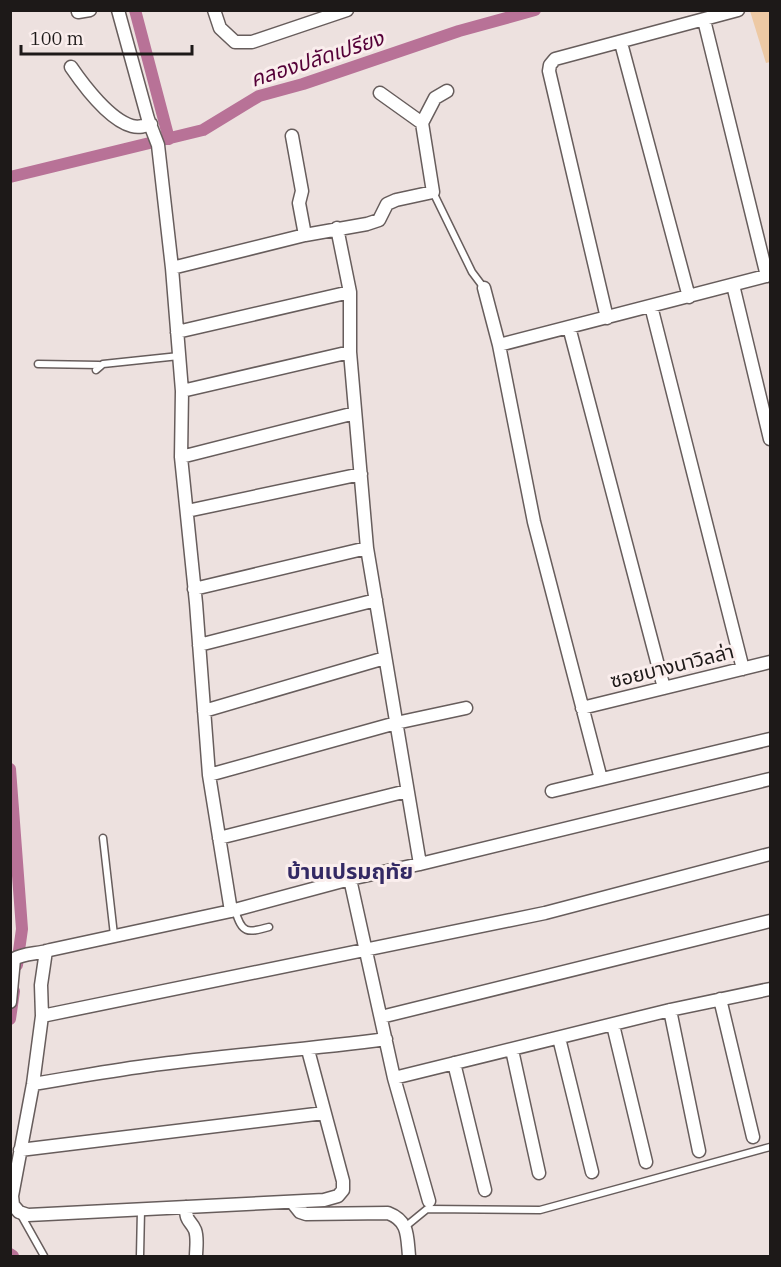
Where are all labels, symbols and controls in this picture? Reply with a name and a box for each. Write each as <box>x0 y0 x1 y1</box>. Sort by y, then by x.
scale bar <box>21 18 192 56</box>
water label: คลองปลัดเปรียง <box>246 23 389 93</box>
text: 100 m <box>30 27 84 50</box>
street label: ซอยบางนาวิลล่า <box>607 637 737 694</box>
district label: บ้านเปรมฤทัย <box>287 856 413 885</box>

